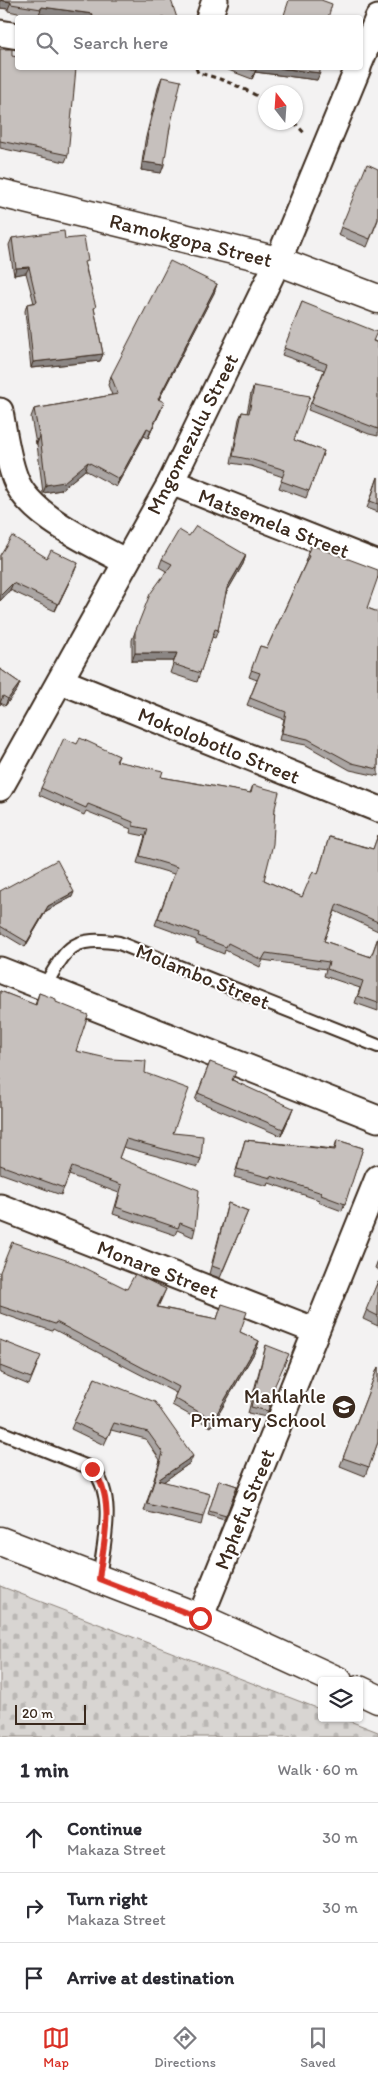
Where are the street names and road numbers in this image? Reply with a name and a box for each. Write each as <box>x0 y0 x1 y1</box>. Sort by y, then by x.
street label: Ramokgopa Street <box>107 208 275 272</box>
street label: Mngomezulu Street <box>141 349 243 519</box>
street label: Matsemela Street <box>195 483 353 563</box>
street label: Mokolobotlo Street <box>134 701 304 789</box>
street label: Molambo Street <box>132 938 274 1014</box>
street label: Monare Street <box>94 1234 222 1304</box>
street label: Mphefu Street <box>208 1445 280 1573</box>

